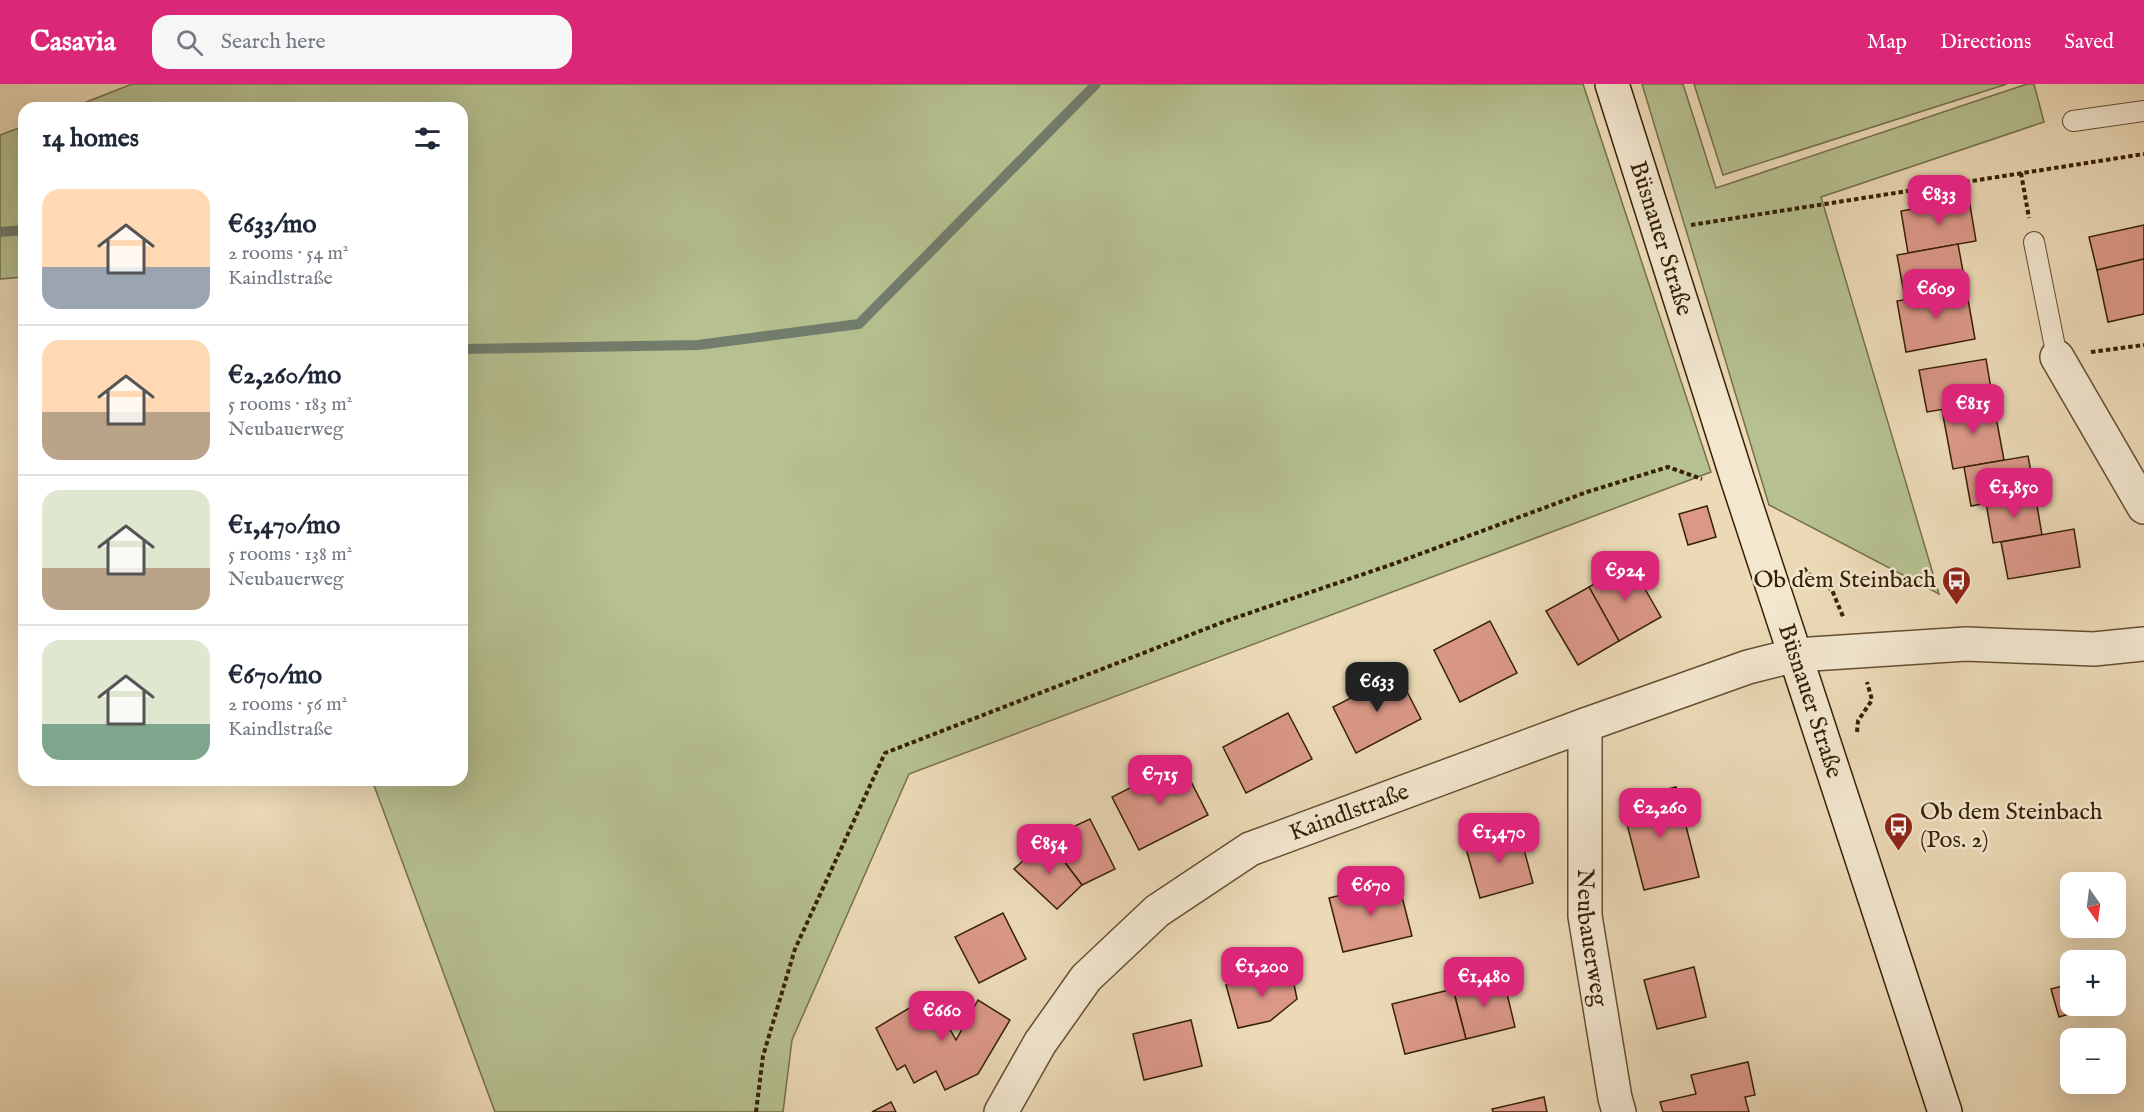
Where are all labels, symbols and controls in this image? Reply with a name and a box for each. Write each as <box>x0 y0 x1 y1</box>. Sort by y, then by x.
search box <box>152 15 572 69</box>
text: Casavia <box>30 25 116 60</box>
icon: search <box>173 26 206 59</box>
text: Search here <box>221 28 326 56</box>
text: Map <box>1867 29 1907 56</box>
text: Directions <box>1940 29 2031 56</box>
text: Saved <box>2064 29 2114 56</box>
text: 14 homes <box>42 122 139 155</box>
icon: filters <box>411 122 444 155</box>
street label: Büsnauer Straße <box>1622 157 1700 320</box>
pin: €833 <box>1903 175 1975 226</box>
text: €833 <box>1922 182 1956 207</box>
text: €633/mo <box>228 208 317 241</box>
icon: home <box>90 213 162 285</box>
text: 2 rooms · 54 m² <box>228 241 349 266</box>
text: Kaindlstraße <box>228 266 333 291</box>
pin: €609 <box>1900 269 1972 320</box>
text: €609 <box>1917 276 1955 301</box>
text: €2,260/mo <box>228 359 341 392</box>
icon: home <box>90 364 162 436</box>
pin: €815 <box>1937 384 2009 435</box>
text: €815 <box>1956 391 1990 416</box>
text: 5 rooms · 183 m² <box>228 392 352 417</box>
text: Neubauerweg <box>228 417 344 442</box>
pin: €1,850 <box>1965 468 2063 519</box>
text: €1,850 <box>1989 475 2039 500</box>
text: €1,470/mo <box>228 509 340 542</box>
icon: home <box>90 514 162 586</box>
text: 5 rooms · 138 m² <box>228 542 352 567</box>
pin: €924 <box>1589 551 1661 602</box>
text: €924 <box>1605 558 1645 583</box>
bus stop icon: Ob dem Steinbach <box>1941 564 1973 606</box>
place label: Ob dem Steinbach <box>1753 565 1936 596</box>
text: Neubauerweg <box>228 567 344 592</box>
street label: Büsnauer Straße <box>1770 620 1850 782</box>
text: €670/mo <box>228 659 322 692</box>
pin: €633 <box>1341 662 1413 713</box>
icon: home <box>90 664 162 736</box>
text: €633 <box>1359 669 1395 694</box>
text: 2 rooms · 56 m² <box>228 692 347 717</box>
text: Kaindlstraße <box>228 717 333 742</box>
pin: €715 <box>1124 755 1196 806</box>
text: €715 <box>1142 762 1178 787</box>
street label: Kaindlstraße <box>1285 776 1413 849</box>
pin: €2,260 <box>1611 788 1709 839</box>
text: €2,260 <box>1633 795 1687 820</box>
place label: Ob dem Steinbach (Pos. 2) <box>1920 797 2103 856</box>
bus stop icon: Ob dem Steinbach (Pos. 2) <box>1883 810 1915 852</box>
pin: €1,470 <box>1450 813 1548 864</box>
text: €1,470 <box>1472 820 1526 845</box>
pin: €854 <box>1013 824 1085 875</box>
text: €854 <box>1031 831 1067 856</box>
pin: €670 <box>1335 866 1407 917</box>
street label: Neubauerweg <box>1569 869 1615 1010</box>
north arrow <box>2060 872 2126 938</box>
map controls <box>2060 872 2126 1094</box>
text: €670 <box>1351 873 1391 898</box>
pin: €1,200 <box>1213 947 1311 998</box>
button: + <box>2060 950 2126 1016</box>
text: €1,200 <box>1235 954 1289 979</box>
pin: €1,480 <box>1435 957 1533 1008</box>
text: €1,480 <box>1458 964 1510 989</box>
pin: €660 <box>906 991 978 1042</box>
text: €660 <box>923 998 961 1023</box>
button: − <box>2060 1028 2126 1094</box>

